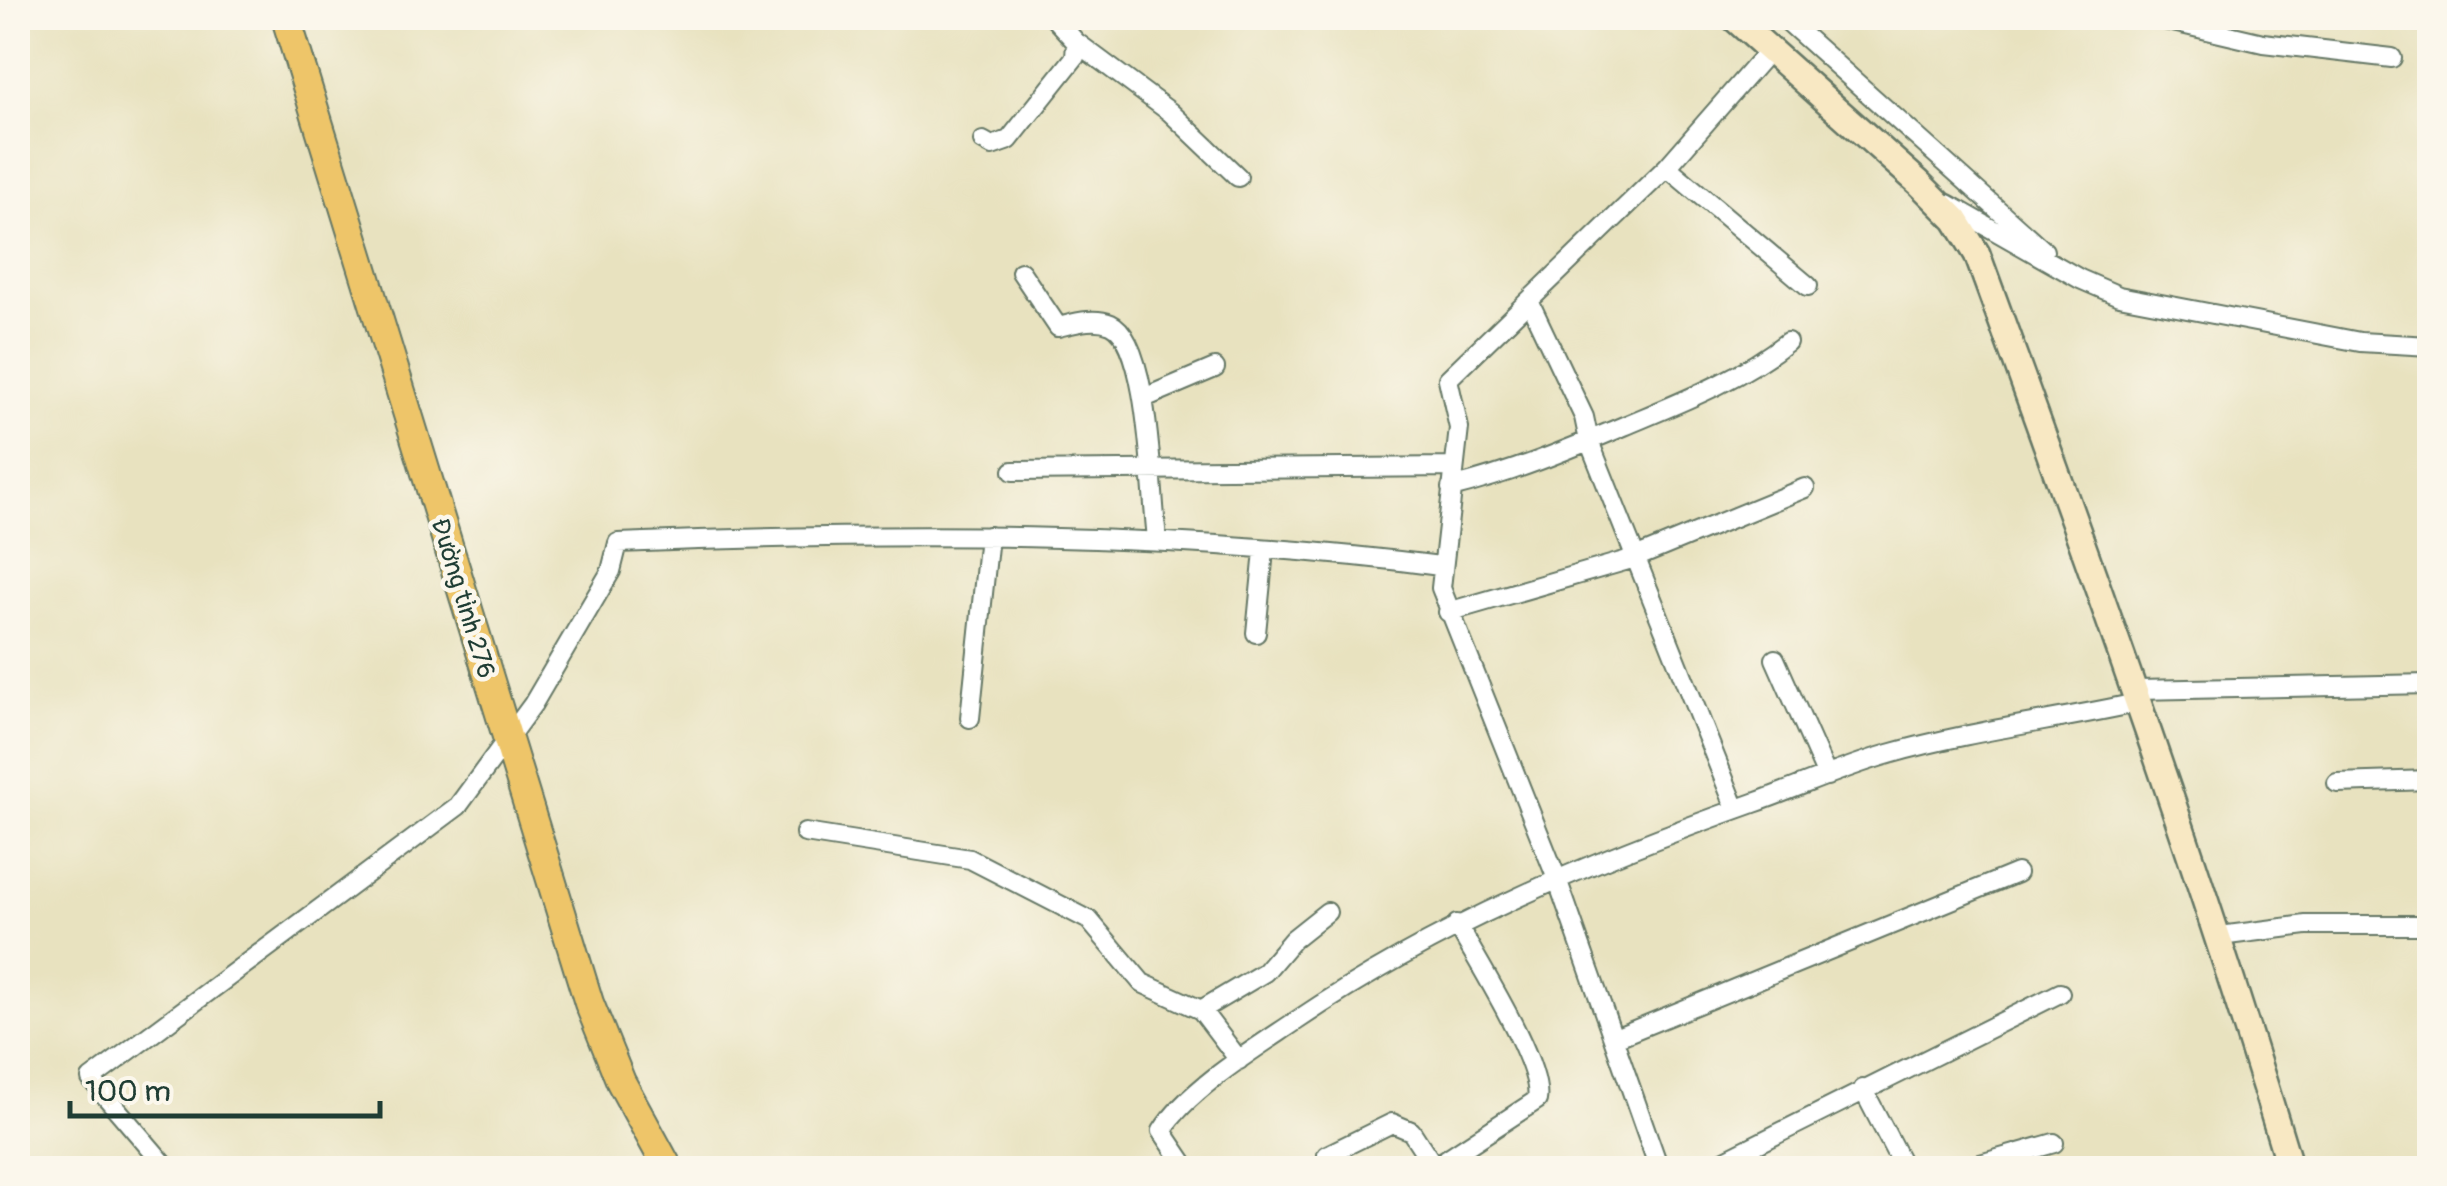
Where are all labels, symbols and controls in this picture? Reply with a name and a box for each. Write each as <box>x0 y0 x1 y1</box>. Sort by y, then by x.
street label: Đường tỉnh 276 <box>424 515 502 682</box>
scale bar <box>70 1056 380 1118</box>
text: 100 m <box>85 1073 171 1110</box>

